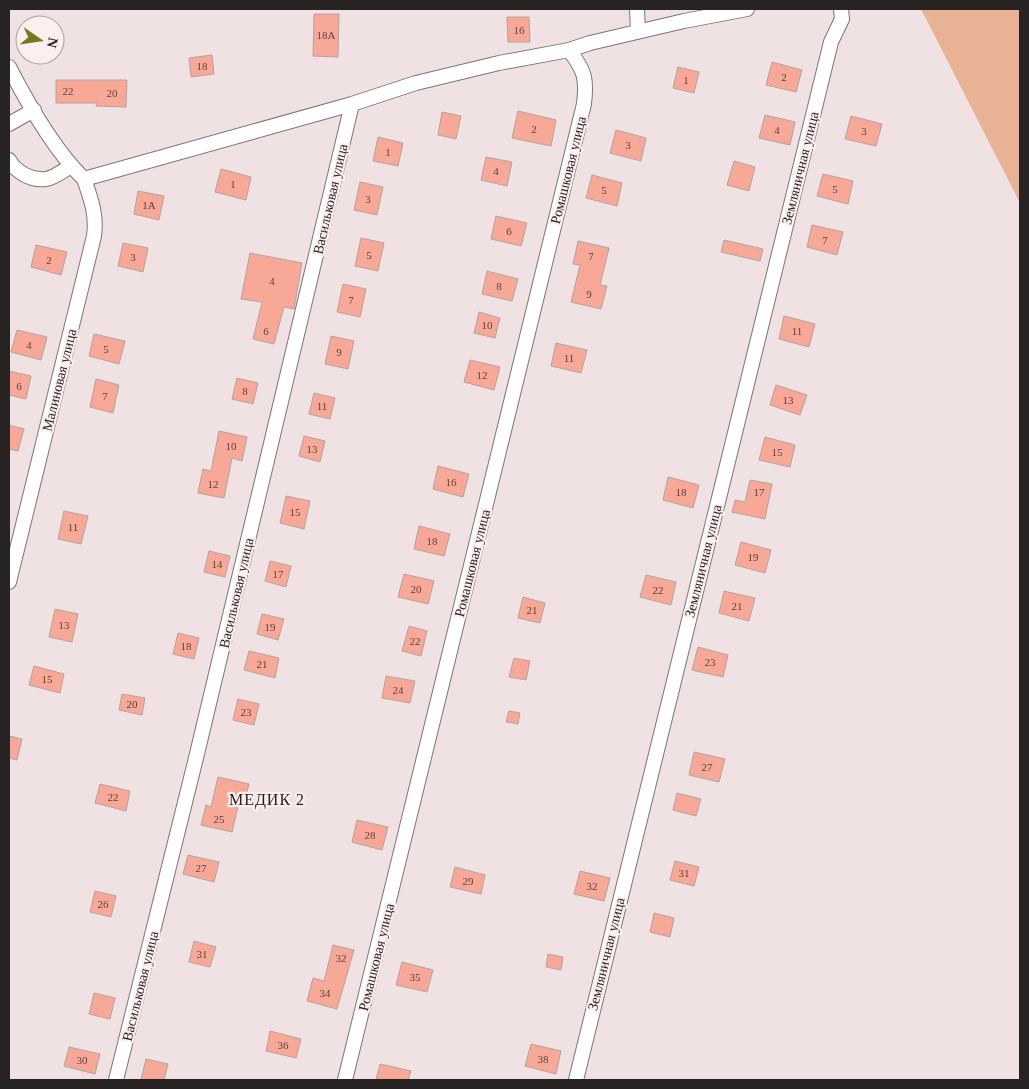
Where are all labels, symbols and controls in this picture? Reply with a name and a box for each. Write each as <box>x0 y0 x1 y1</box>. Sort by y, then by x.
north arrow <box>15 15 65 65</box>
house number: 16 <box>514 24 525 36</box>
house number: 18А <box>317 29 336 41</box>
text: N <box>44 36 61 49</box>
house number: 18 <box>197 60 208 72</box>
house number: 2 <box>781 71 787 83</box>
house number: 1 <box>683 74 689 86</box>
house number: 22 <box>63 85 74 97</box>
house number: 20 <box>107 87 118 99</box>
street label: Земляничная улица <box>779 109 822 226</box>
street label: Ромашковая улица <box>548 114 589 225</box>
house number: 2 <box>531 123 537 135</box>
house number: 4 <box>774 124 780 136</box>
house number: 3 <box>861 125 867 137</box>
house number: 3 <box>625 139 631 151</box>
street label: Васильковая улица <box>310 142 351 256</box>
house number: 1 <box>385 146 391 158</box>
house number: 4 <box>493 165 499 177</box>
house number: 1 <box>230 178 236 190</box>
house number: 5 <box>832 183 838 195</box>
house number: 5 <box>601 184 607 196</box>
house number: 3 <box>365 193 371 205</box>
house number: 1А <box>142 199 156 211</box>
house number: 6 <box>506 225 512 237</box>
house number: 7 <box>822 234 828 246</box>
house number: 5 <box>366 249 372 261</box>
house number: 7 <box>588 250 594 262</box>
house number: 3 <box>130 251 136 263</box>
house number: 2 <box>46 254 52 266</box>
house number: 4 <box>269 275 275 287</box>
house number: 8 <box>496 280 502 292</box>
house number: 9 <box>586 288 592 300</box>
house number: 7 <box>348 294 354 306</box>
house number: 10 <box>482 319 493 331</box>
house number: 6 <box>263 325 269 337</box>
house number: 11 <box>792 325 802 337</box>
street label: Малиновая улица <box>40 327 80 433</box>
house number: 4 <box>26 339 32 351</box>
house number: 5 <box>103 343 109 355</box>
house number: 9 <box>336 346 342 358</box>
house number: 11 <box>564 352 574 364</box>
house number: 12 <box>477 369 488 381</box>
house number: 6 <box>16 380 22 392</box>
house number: 8 <box>242 385 248 397</box>
house number: 7 <box>102 390 108 402</box>
house number: 13 <box>783 394 794 406</box>
house number: 11 <box>317 400 327 412</box>
house number: 10 <box>226 440 237 452</box>
house number: 13 <box>307 443 318 455</box>
house number: 15 <box>772 446 783 458</box>
house number: 16 <box>446 476 457 488</box>
house number: 12 <box>208 478 219 490</box>
house number: 18 <box>676 486 687 498</box>
house number: 17 <box>754 486 765 498</box>
street label: Земляничная улица <box>682 502 725 619</box>
house number: 15 <box>290 506 301 518</box>
street label: Ромашковая улица <box>452 507 493 618</box>
house number: 11 <box>68 521 78 533</box>
house number: 18 <box>427 535 438 547</box>
street label: Васильковая улица <box>216 536 257 650</box>
house number: 19 <box>748 551 759 563</box>
house number: 14 <box>212 558 223 570</box>
house number: 17 <box>273 568 284 580</box>
house number: 20 <box>411 583 422 595</box>
house number: 22 <box>653 584 664 596</box>
house number: 21 <box>732 600 743 612</box>
house number: 21 <box>527 604 538 616</box>
house number: 13 <box>59 619 70 631</box>
house number: 19 <box>265 621 276 633</box>
house number: 22 <box>410 635 421 647</box>
house number: 18 <box>181 640 192 652</box>
house number: 23 <box>705 656 716 668</box>
house number: 21 <box>257 658 268 670</box>
house number: 15 <box>42 673 53 685</box>
house number: 24 <box>393 684 404 696</box>
house number: 20 <box>127 698 138 710</box>
house number: 23 <box>241 706 252 718</box>
house number: 27 <box>702 761 713 773</box>
house number: 22 <box>108 791 119 803</box>
district label: МЕДИК 2 <box>229 791 305 809</box>
house number: 25 <box>214 813 225 825</box>
house number: 28 <box>365 829 376 841</box>
house number: 27 <box>196 862 207 874</box>
house number: 31 <box>679 867 690 879</box>
house number: 29 <box>463 875 474 887</box>
house number: 32 <box>587 880 598 892</box>
street label: Земляничная улица <box>585 895 628 1012</box>
house number: 26 <box>98 898 109 910</box>
street label: Ромашковая улица <box>356 901 397 1012</box>
street label: Васильковая улица <box>120 929 162 1043</box>
house number: 31 <box>197 948 208 960</box>
house number: 32 <box>336 952 347 964</box>
house number: 35 <box>410 971 421 983</box>
house number: 34 <box>320 987 331 999</box>
house number: 36 <box>278 1039 289 1051</box>
house number: 38 <box>538 1053 549 1065</box>
house number: 30 <box>77 1054 88 1066</box>

